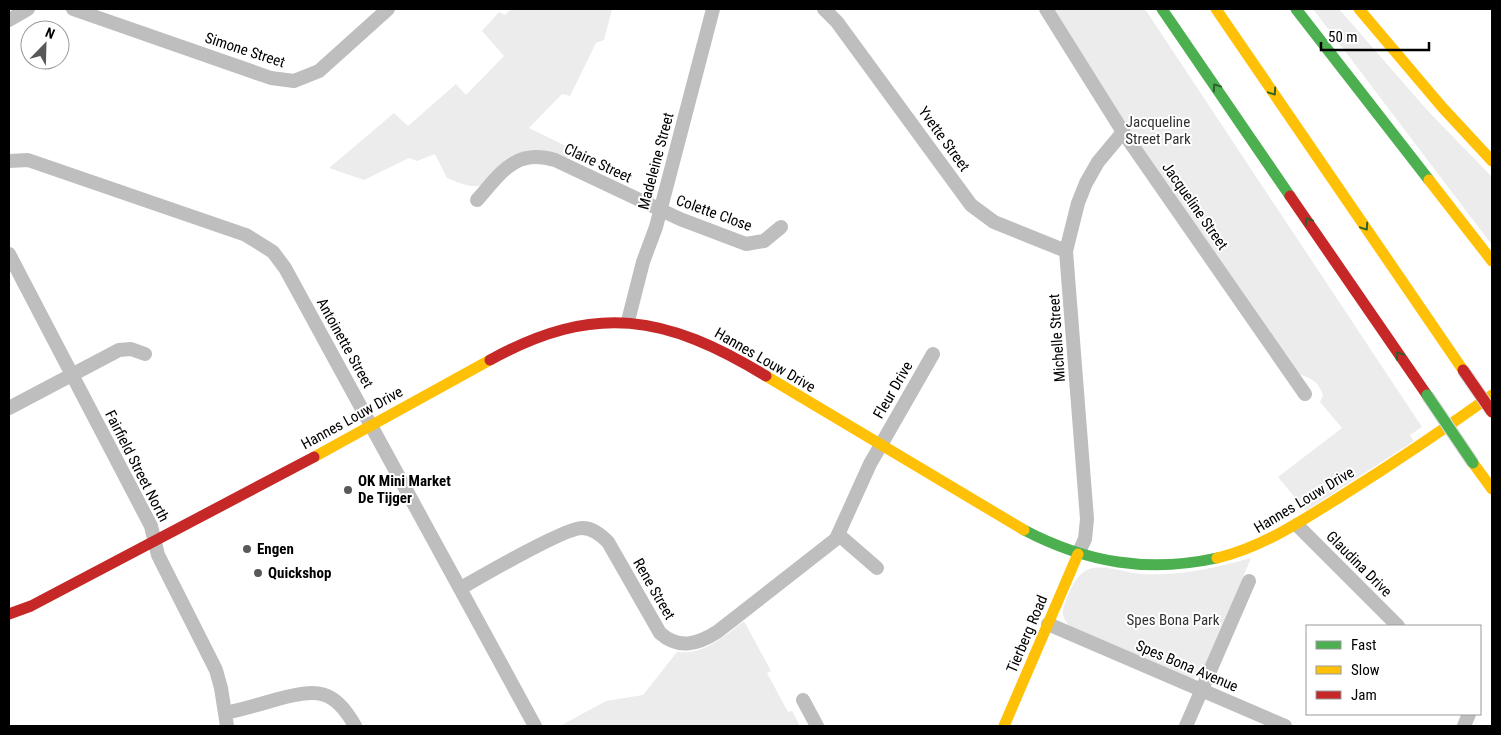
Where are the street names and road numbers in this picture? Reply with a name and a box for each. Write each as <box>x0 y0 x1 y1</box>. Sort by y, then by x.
street label: Simone Street <box>203 29 287 71</box>
street label: Yvette Street <box>915 103 973 175</box>
street label: Madeleine Street <box>634 110 678 212</box>
street label: Claire Street <box>561 139 635 187</box>
street label: Jacqueline Street <box>1158 159 1232 253</box>
street label: Colette Close <box>674 191 754 235</box>
street label: Michelle Street <box>1045 293 1069 383</box>
street label: Antoinette Street <box>313 295 377 391</box>
street label: Hannes Louw Drive <box>711 324 819 396</box>
street label: Fleur Drive <box>869 358 917 422</box>
street label: Hannes Louw Drive <box>298 383 406 453</box>
street label: Fairfield Street North <box>101 407 173 525</box>
street label: Hannes Louw Drive <box>1251 463 1357 537</box>
street label: Glaudina Drive <box>1322 527 1396 601</box>
street label: Rene Street <box>629 555 679 623</box>
street label: Tierberg Road <box>1003 592 1051 676</box>
street label: Spes Bona Avenue <box>1133 636 1241 696</box>

